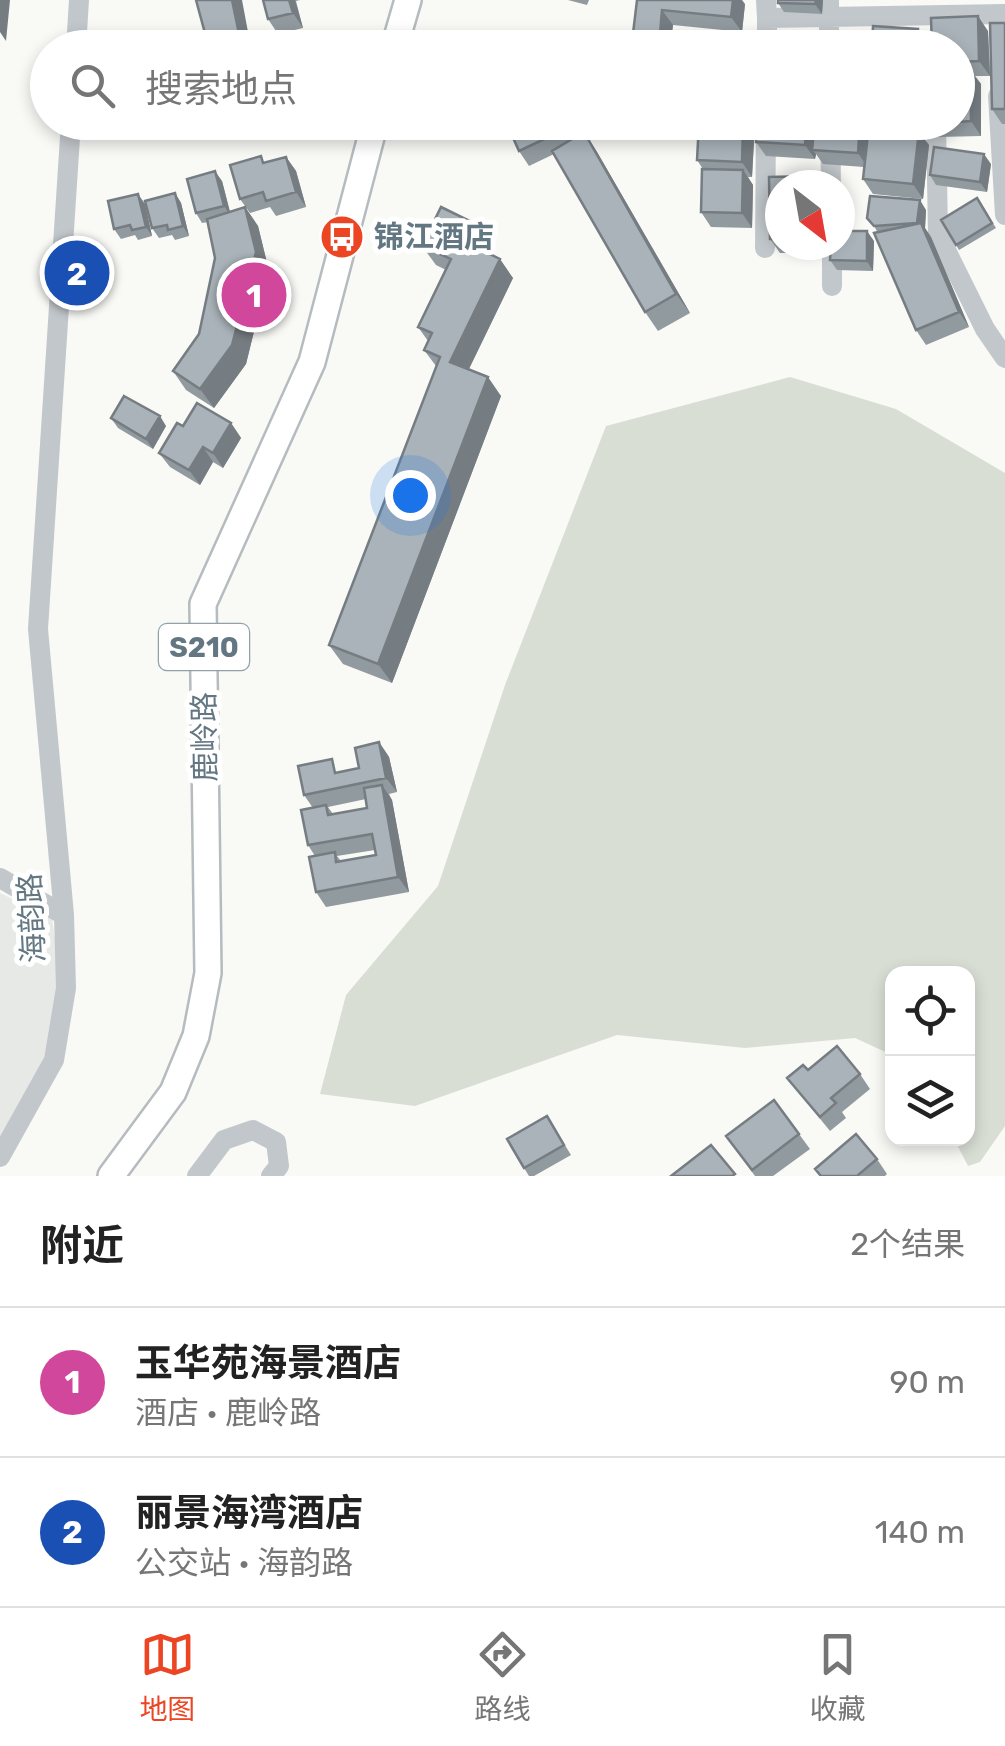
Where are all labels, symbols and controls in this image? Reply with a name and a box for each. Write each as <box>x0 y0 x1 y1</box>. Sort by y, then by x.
search box <box>30 30 975 140</box>
icon: search <box>65 58 120 113</box>
text: 搜索地点 <box>145 66 297 112</box>
north arrow <box>765 170 855 260</box>
bus stop icon: 锦江酒店 <box>319 214 365 260</box>
place label: 锦江酒店 <box>374 219 494 255</box>
pin: 2 <box>44 236 110 310</box>
pin: 1 <box>222 258 286 332</box>
your location <box>385 470 436 521</box>
road number: S210 <box>159 624 249 670</box>
street label: 鹿岭路 <box>186 692 224 782</box>
street label: 海韵路 <box>12 872 52 964</box>
map controls <box>885 966 975 1146</box>
button: locate <box>885 966 975 1056</box>
button: layers <box>885 1056 975 1146</box>
text: 附近 <box>40 1221 124 1271</box>
text: 2个结果 <box>850 1225 965 1263</box>
text: 玉华苑海景酒店 <box>135 1340 401 1386</box>
text: 1 <box>65 1363 80 1401</box>
text: 90 m <box>889 1363 965 1401</box>
text: 酒店 · 鹿岭路 <box>135 1394 321 1432</box>
text: 丽景海湾酒店 <box>135 1490 363 1536</box>
text: 2 <box>62 1513 83 1551</box>
text: 140 m <box>875 1513 965 1551</box>
text: 公交站 · 海韵路 <box>135 1544 353 1582</box>
tab: 地图 <box>139 1627 196 1727</box>
tab: 路线 <box>474 1627 531 1727</box>
tab: 收藏 <box>809 1627 866 1727</box>

